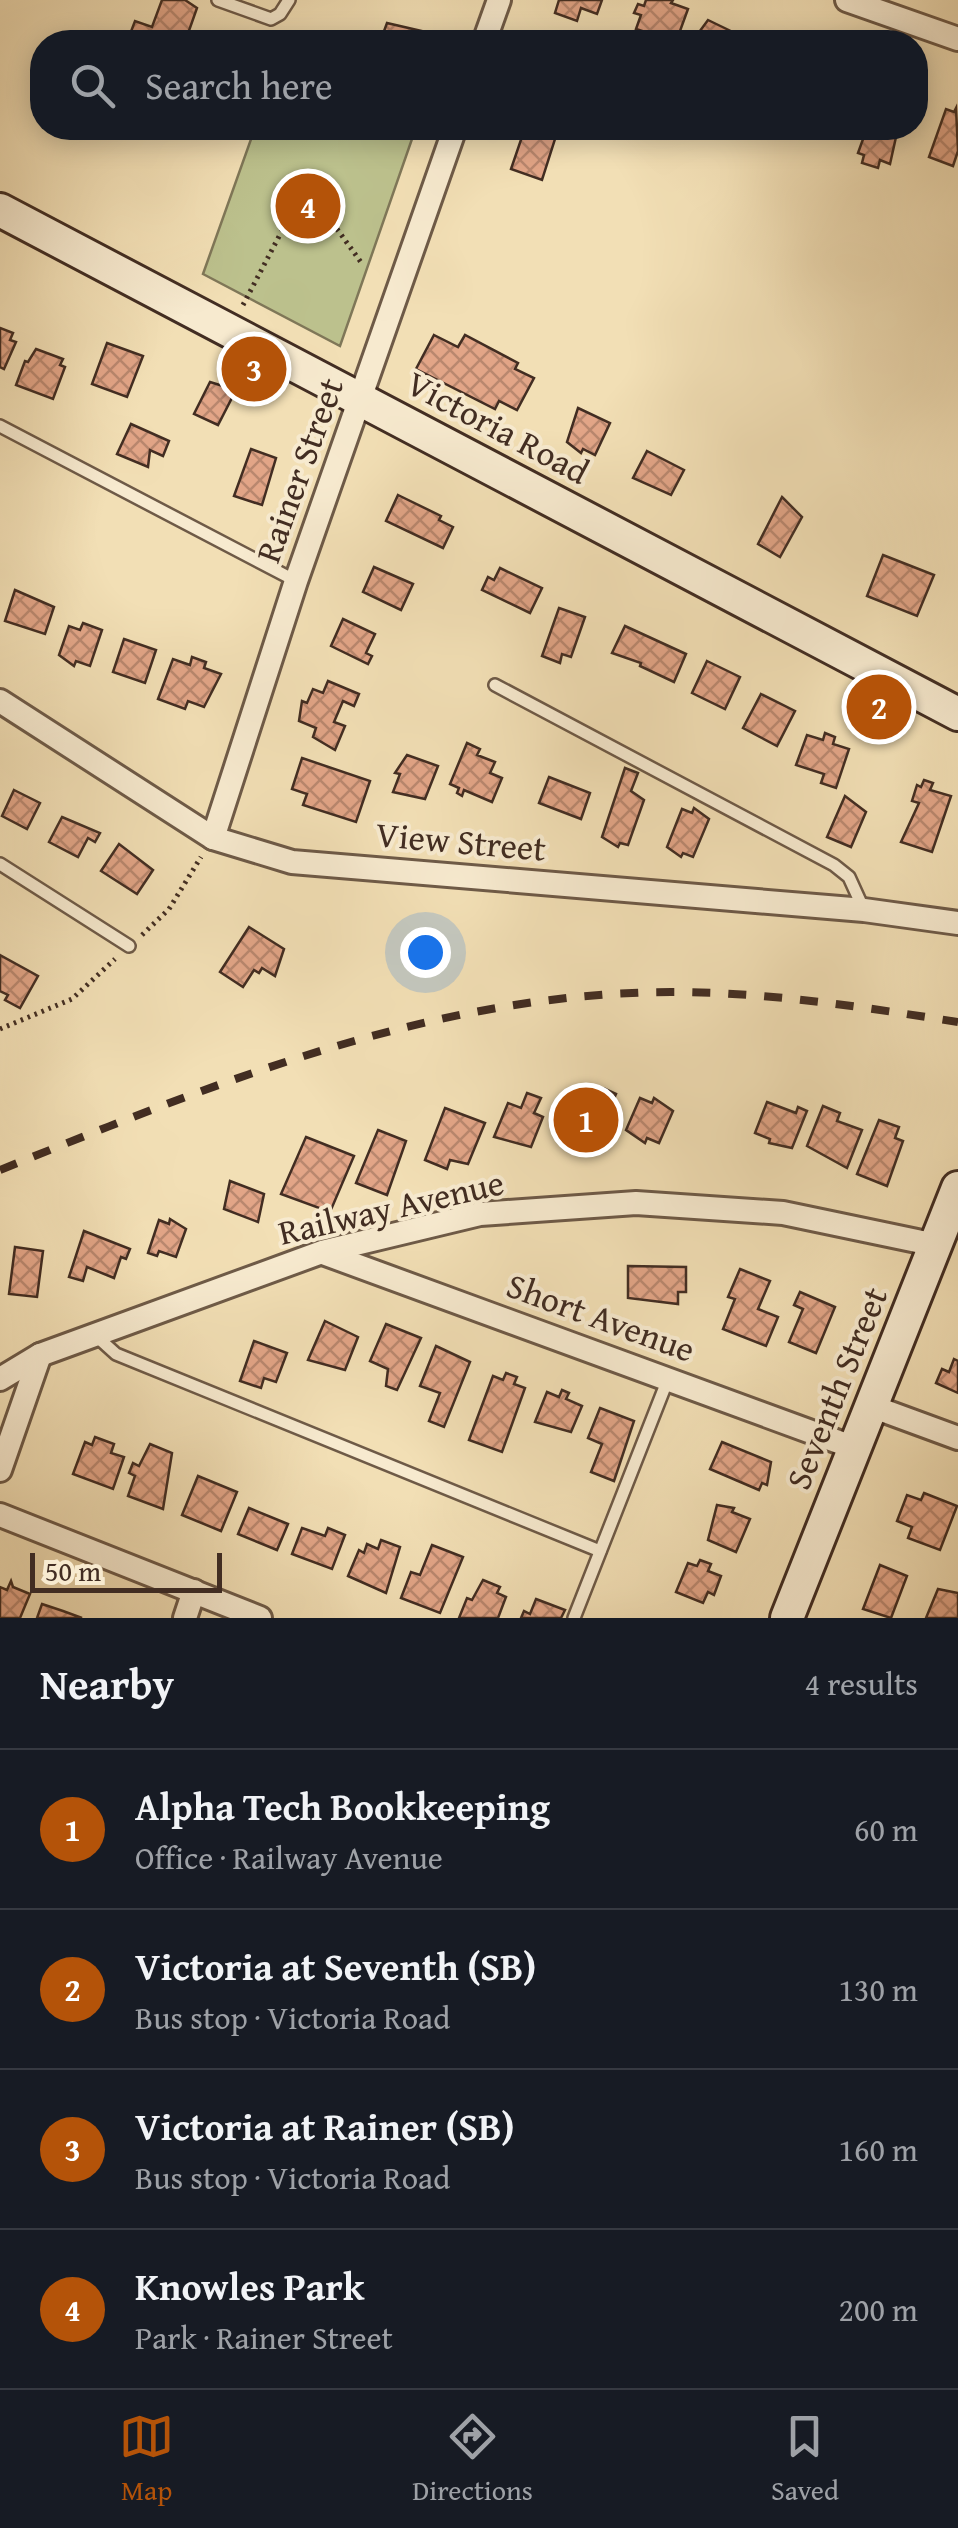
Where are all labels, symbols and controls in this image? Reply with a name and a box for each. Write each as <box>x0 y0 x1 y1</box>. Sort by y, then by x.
search box <box>30 30 928 140</box>
text: Search here <box>145 57 333 113</box>
icon: search <box>65 58 120 113</box>
pin: 4 <box>276 168 340 244</box>
pin: 3 <box>222 332 286 406</box>
street label: Victoria Road <box>398 357 599 497</box>
street label: Rainer Street <box>242 370 356 570</box>
pin: 2 <box>846 670 912 744</box>
street label: View Street <box>374 808 548 874</box>
your location <box>400 927 451 978</box>
pin: 1 <box>554 1082 618 1158</box>
street label: Railway Avenue <box>273 1156 509 1258</box>
street label: Short Avenue <box>500 1259 702 1375</box>
street label: Seventh Street <box>772 1279 900 1497</box>
scale bar <box>30 1548 222 1592</box>
text: 50 m <box>45 1550 101 1591</box>
text: Nearby <box>40 1653 174 1714</box>
text: 4 results <box>805 1660 918 1707</box>
text: Alpha Tech Bookkeeping <box>135 1778 550 1834</box>
text: 1 <box>64 1806 81 1853</box>
text: 60 m <box>854 1806 918 1853</box>
text: Office · Railway Avenue <box>135 1834 443 1881</box>
text: Victoria at Seventh (SB) <box>135 1938 536 1994</box>
text: 2 <box>64 1966 81 2013</box>
text: 130 m <box>839 1966 918 2013</box>
text: Bus stop · Victoria Road <box>135 1994 450 2041</box>
text: Victoria at Rainer (SB) <box>135 2098 514 2154</box>
text: 3 <box>64 2126 81 2173</box>
text: 160 m <box>839 2126 918 2173</box>
text: Bus stop · Victoria Road <box>135 2154 450 2201</box>
text: Knowles Park <box>135 2258 364 2314</box>
text: 4 <box>64 2286 81 2333</box>
text: 200 m <box>839 2286 918 2333</box>
text: Park · Rainer Street <box>135 2314 393 2361</box>
tab: Map <box>119 2409 174 2510</box>
tab: Directions <box>412 2409 533 2510</box>
tab: Saved <box>771 2409 839 2510</box>

